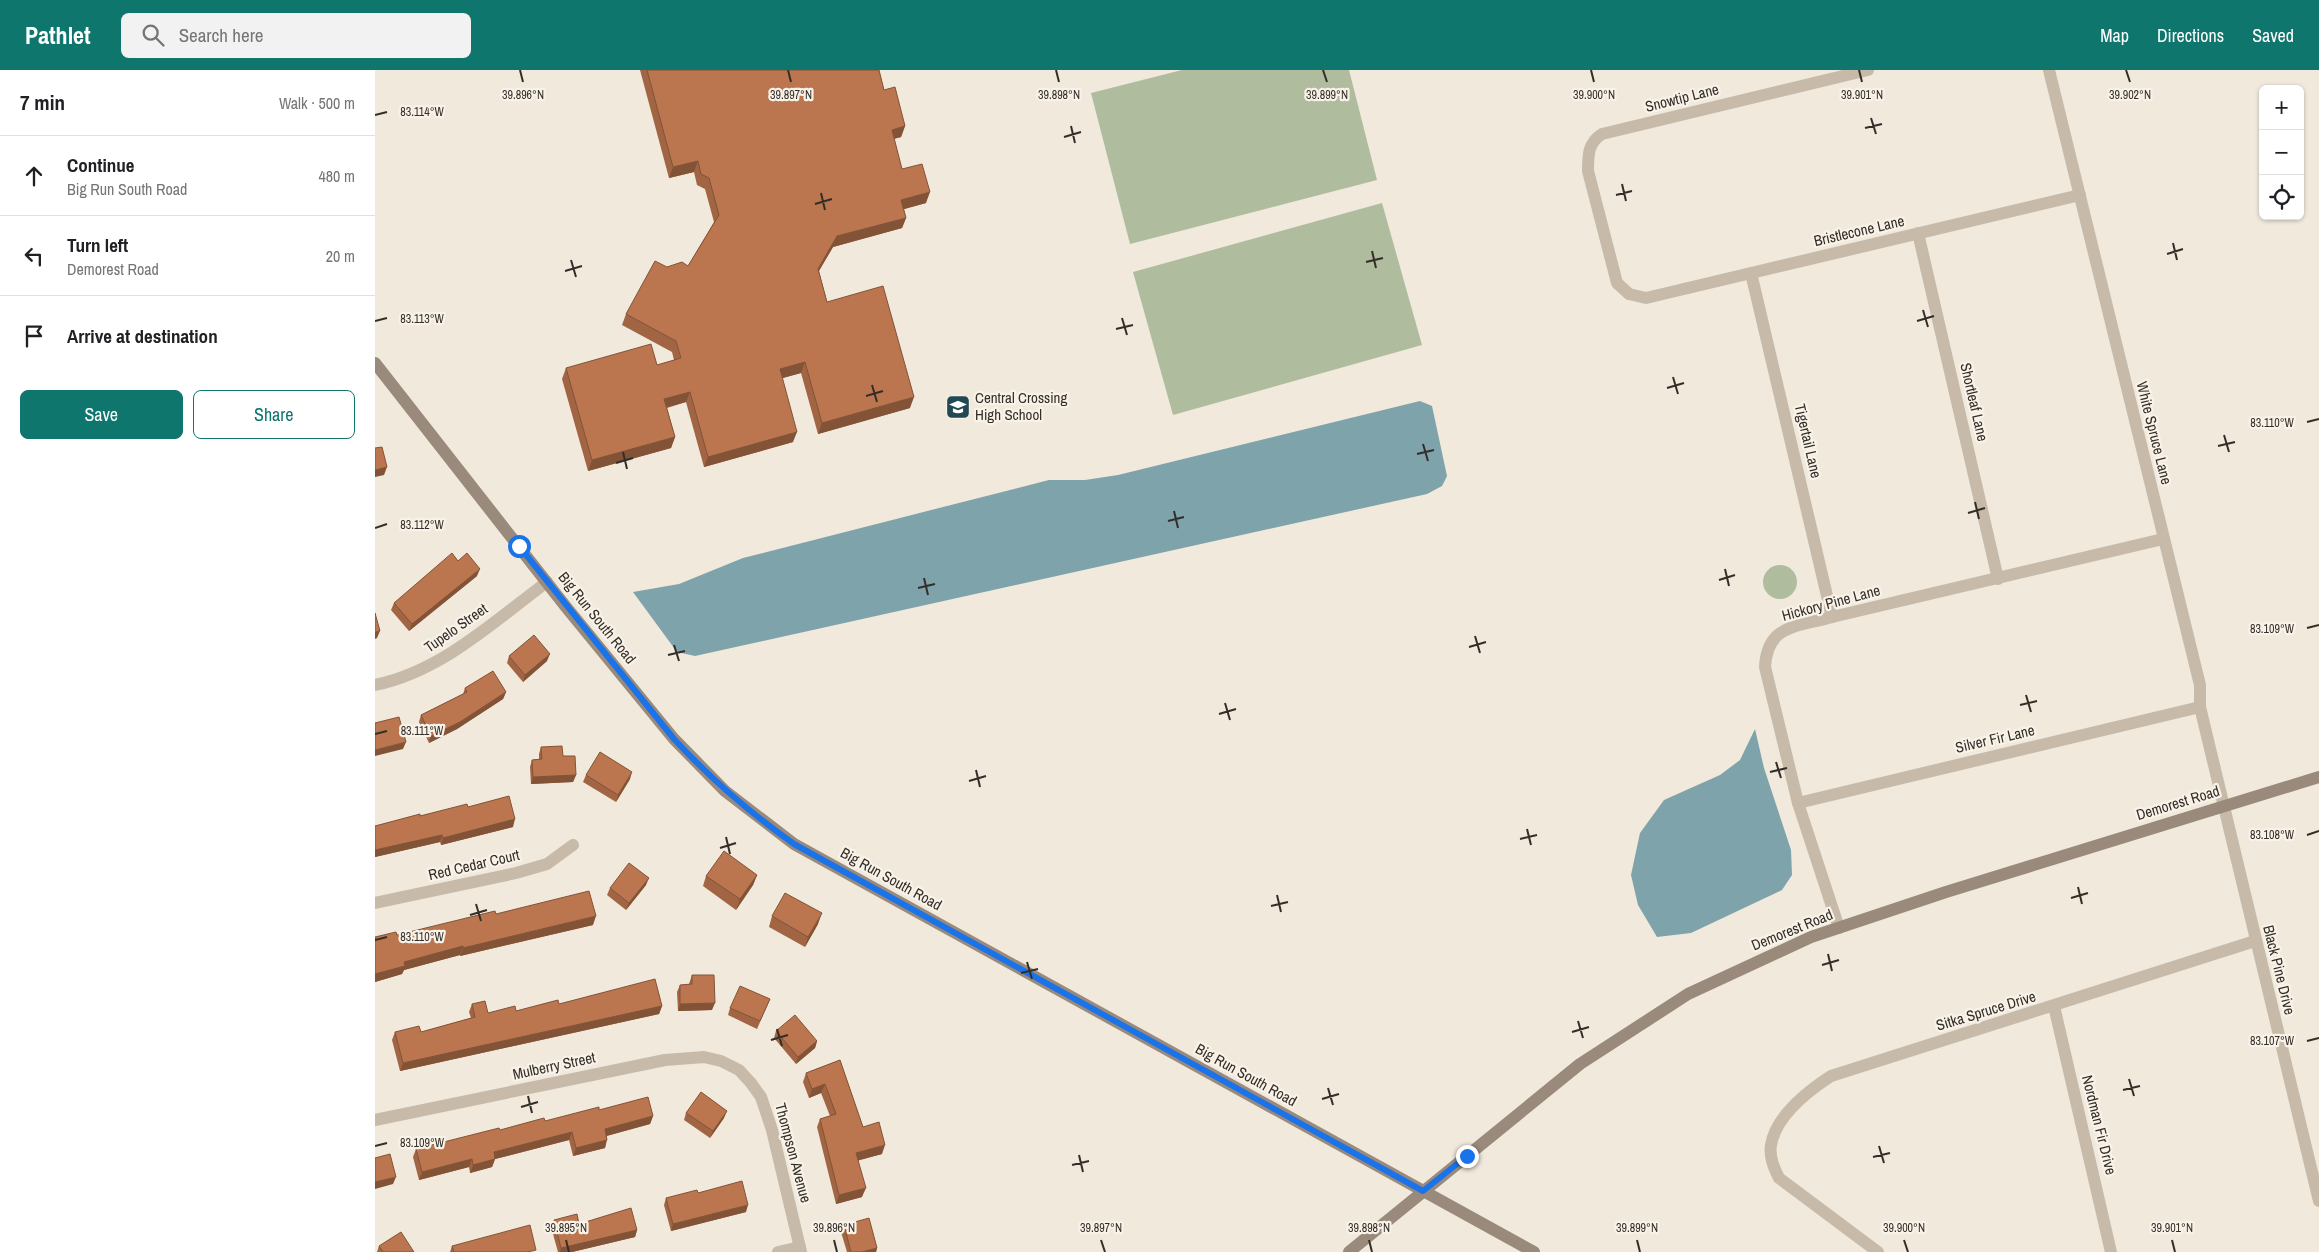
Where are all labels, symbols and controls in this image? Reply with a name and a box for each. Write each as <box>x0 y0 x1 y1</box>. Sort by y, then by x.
search box <box>121 13 471 58</box>
text: Pathlet <box>25 19 91 51</box>
icon: search <box>139 21 167 49</box>
text: Search here <box>179 22 264 48</box>
text: Map <box>2100 23 2129 48</box>
text: Directions <box>2157 23 2224 48</box>
text: Saved <box>2252 23 2294 48</box>
street label: Snowtip Lane <box>1643 78 1721 117</box>
map controls <box>2259 85 2304 220</box>
button: + <box>2259 85 2304 130</box>
text: 39.896°N <box>502 87 544 103</box>
text: 39.897°N <box>770 87 812 103</box>
text: 39.898°N <box>1038 87 1080 103</box>
text: 39.899°N <box>1306 87 1348 103</box>
text: 39.900°N <box>1573 87 1615 103</box>
text: 39.901°N <box>1841 87 1883 103</box>
text: 39.902°N <box>2109 87 2151 103</box>
text: 7 min <box>20 88 65 117</box>
text: Walk · 500 m <box>279 92 355 114</box>
text: 83.114°W <box>400 104 444 120</box>
button: − <box>2259 130 2304 175</box>
text: Continue <box>67 152 135 178</box>
icon: ahead <box>20 162 48 190</box>
text: 480 m <box>319 165 355 187</box>
button: locate <box>2259 175 2304 220</box>
text: Big Run South Road <box>67 178 187 200</box>
street label: Bristlecone Lane <box>1812 210 1906 251</box>
text: Turn left <box>67 232 128 258</box>
icon: left <box>20 242 48 270</box>
text: 20 m <box>326 245 355 267</box>
text: Demorest Road <box>67 258 159 280</box>
text: 83.113°W <box>400 311 444 327</box>
icon: arrive <box>20 322 48 350</box>
text: Arrive at destination <box>67 323 218 349</box>
street label: Shortleaf Lane <box>1955 361 1994 443</box>
street label: White Spruce Lane <box>2132 379 2177 487</box>
place label: Central Crossing High School <box>975 387 1067 425</box>
button: Save <box>20 390 183 439</box>
button: Share <box>193 390 355 439</box>
school or university icon: Central Crossing High School <box>945 394 971 420</box>
street label: Tigertail Lane <box>1790 402 1827 480</box>
text: 83.110°W <box>2250 415 2294 431</box>
text: 83.112°W <box>400 517 444 533</box>
route start <box>508 535 531 558</box>
street label: Big Run South Road <box>554 567 641 668</box>
street label: Hickory Pine Lane <box>1779 579 1883 626</box>
street label: Tupelo Street <box>420 598 492 657</box>
text: 83.109°W <box>2250 621 2295 637</box>
street label: Silver Fir Lane <box>1953 719 2037 758</box>
text: 83.111°W <box>401 723 444 739</box>
street label: Demorest Road <box>2134 780 2222 825</box>
text: 83.108°W <box>2250 827 2295 843</box>
street label: Big Run South Road <box>837 842 946 915</box>
street label: Red Cedar Court <box>426 844 522 885</box>
street label: Demorest Road <box>1748 904 1836 955</box>
street label: Black Pine Drive <box>2258 923 2301 1017</box>
text: 83.110°W <box>400 929 444 945</box>
street label: Sitka Spruce Drive <box>1933 985 2038 1036</box>
text: 83.107°W <box>2250 1033 2295 1049</box>
street label: Big Run South Road <box>1192 1038 1301 1111</box>
street label: Mulberry Street <box>511 1046 598 1085</box>
street label: Nordman Fir Drive <box>2077 1073 2122 1177</box>
street label: Thompson Avenue <box>770 1101 817 1205</box>
text: 83.109°W <box>400 1135 445 1151</box>
route end <box>1456 1145 1479 1168</box>
text: 39.895°N <box>545 1220 587 1236</box>
text: 39.896°N <box>813 1220 855 1236</box>
text: 39.897°N <box>1080 1220 1122 1236</box>
text: 39.898°N <box>1348 1220 1390 1236</box>
text: 39.899°N <box>1616 1220 1658 1236</box>
text: 39.900°N <box>1883 1220 1925 1236</box>
text: 39.901°N <box>2151 1220 2193 1236</box>

